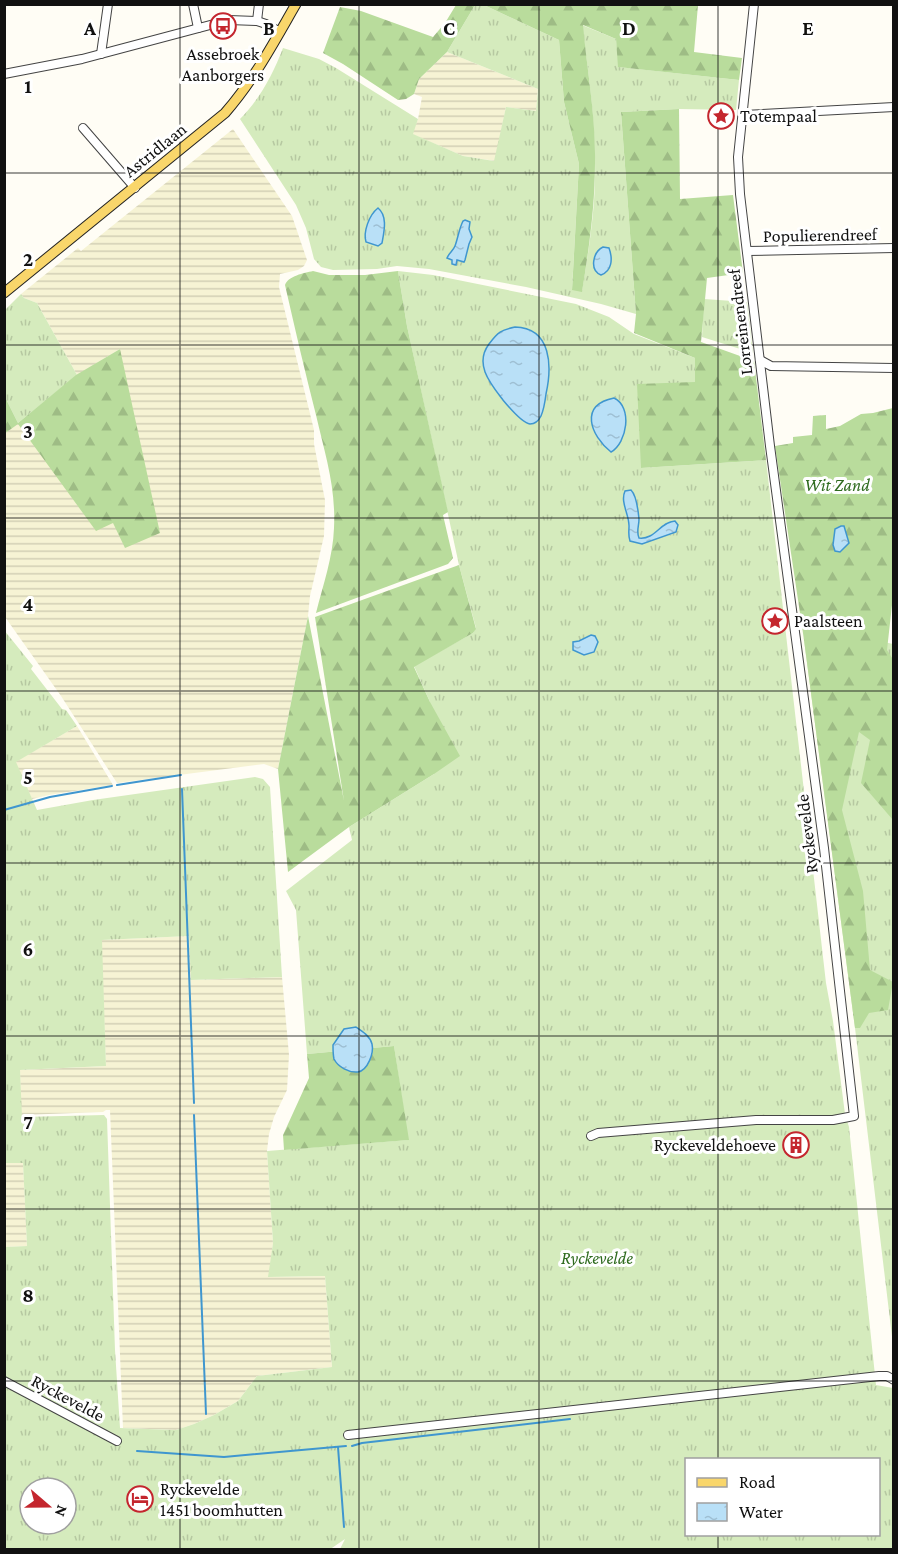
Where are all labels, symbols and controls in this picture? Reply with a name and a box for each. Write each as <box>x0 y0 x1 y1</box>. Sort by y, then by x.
bus stop icon: Assebroek Aanborgers <box>208 11 238 41</box>
text: A <box>83 17 97 39</box>
text: B <box>263 17 275 39</box>
text: C <box>443 17 455 39</box>
text: D <box>622 17 636 39</box>
text: E <box>802 17 814 39</box>
place label: Assebroek Aanborgers <box>182 44 264 85</box>
text: 1 <box>24 75 32 97</box>
place icon: Totempaal <box>706 101 736 131</box>
place label: Totempaal <box>740 106 817 126</box>
street label: Astridlaan <box>120 118 191 181</box>
street label: Populierendreef <box>763 224 879 246</box>
text: 2 <box>23 248 33 270</box>
street label: Lorreinendreef <box>723 266 756 376</box>
text: 3 <box>23 420 33 442</box>
park label: Wit Zand <box>804 475 870 495</box>
text: 4 <box>23 593 34 615</box>
place icon: Paalsteen <box>760 606 790 636</box>
place label: Paalsteen <box>794 611 863 631</box>
text: 5 <box>23 766 33 788</box>
street label: Ryckevelde <box>792 793 822 875</box>
text: 6 <box>23 938 33 960</box>
text: 7 <box>23 1111 33 1133</box>
building icon: Ryckeveldehoeve <box>781 1130 811 1160</box>
place label: Ryckeveldehoeve <box>654 1135 776 1155</box>
park label: Ryckevelde <box>561 1248 633 1268</box>
text: 8 <box>22 1284 34 1306</box>
street label: Ryckevelde <box>28 1370 108 1426</box>
legend <box>685 1458 880 1536</box>
text: Road <box>739 1472 776 1492</box>
north arrow <box>18 1476 78 1536</box>
place label: Ryckevelde 1451 boomhutten <box>160 1479 283 1520</box>
hotel icon: Ryckevelde 1451 boomhutten <box>125 1484 155 1514</box>
text: Water <box>739 1502 784 1522</box>
text: N <box>52 1503 71 1519</box>

